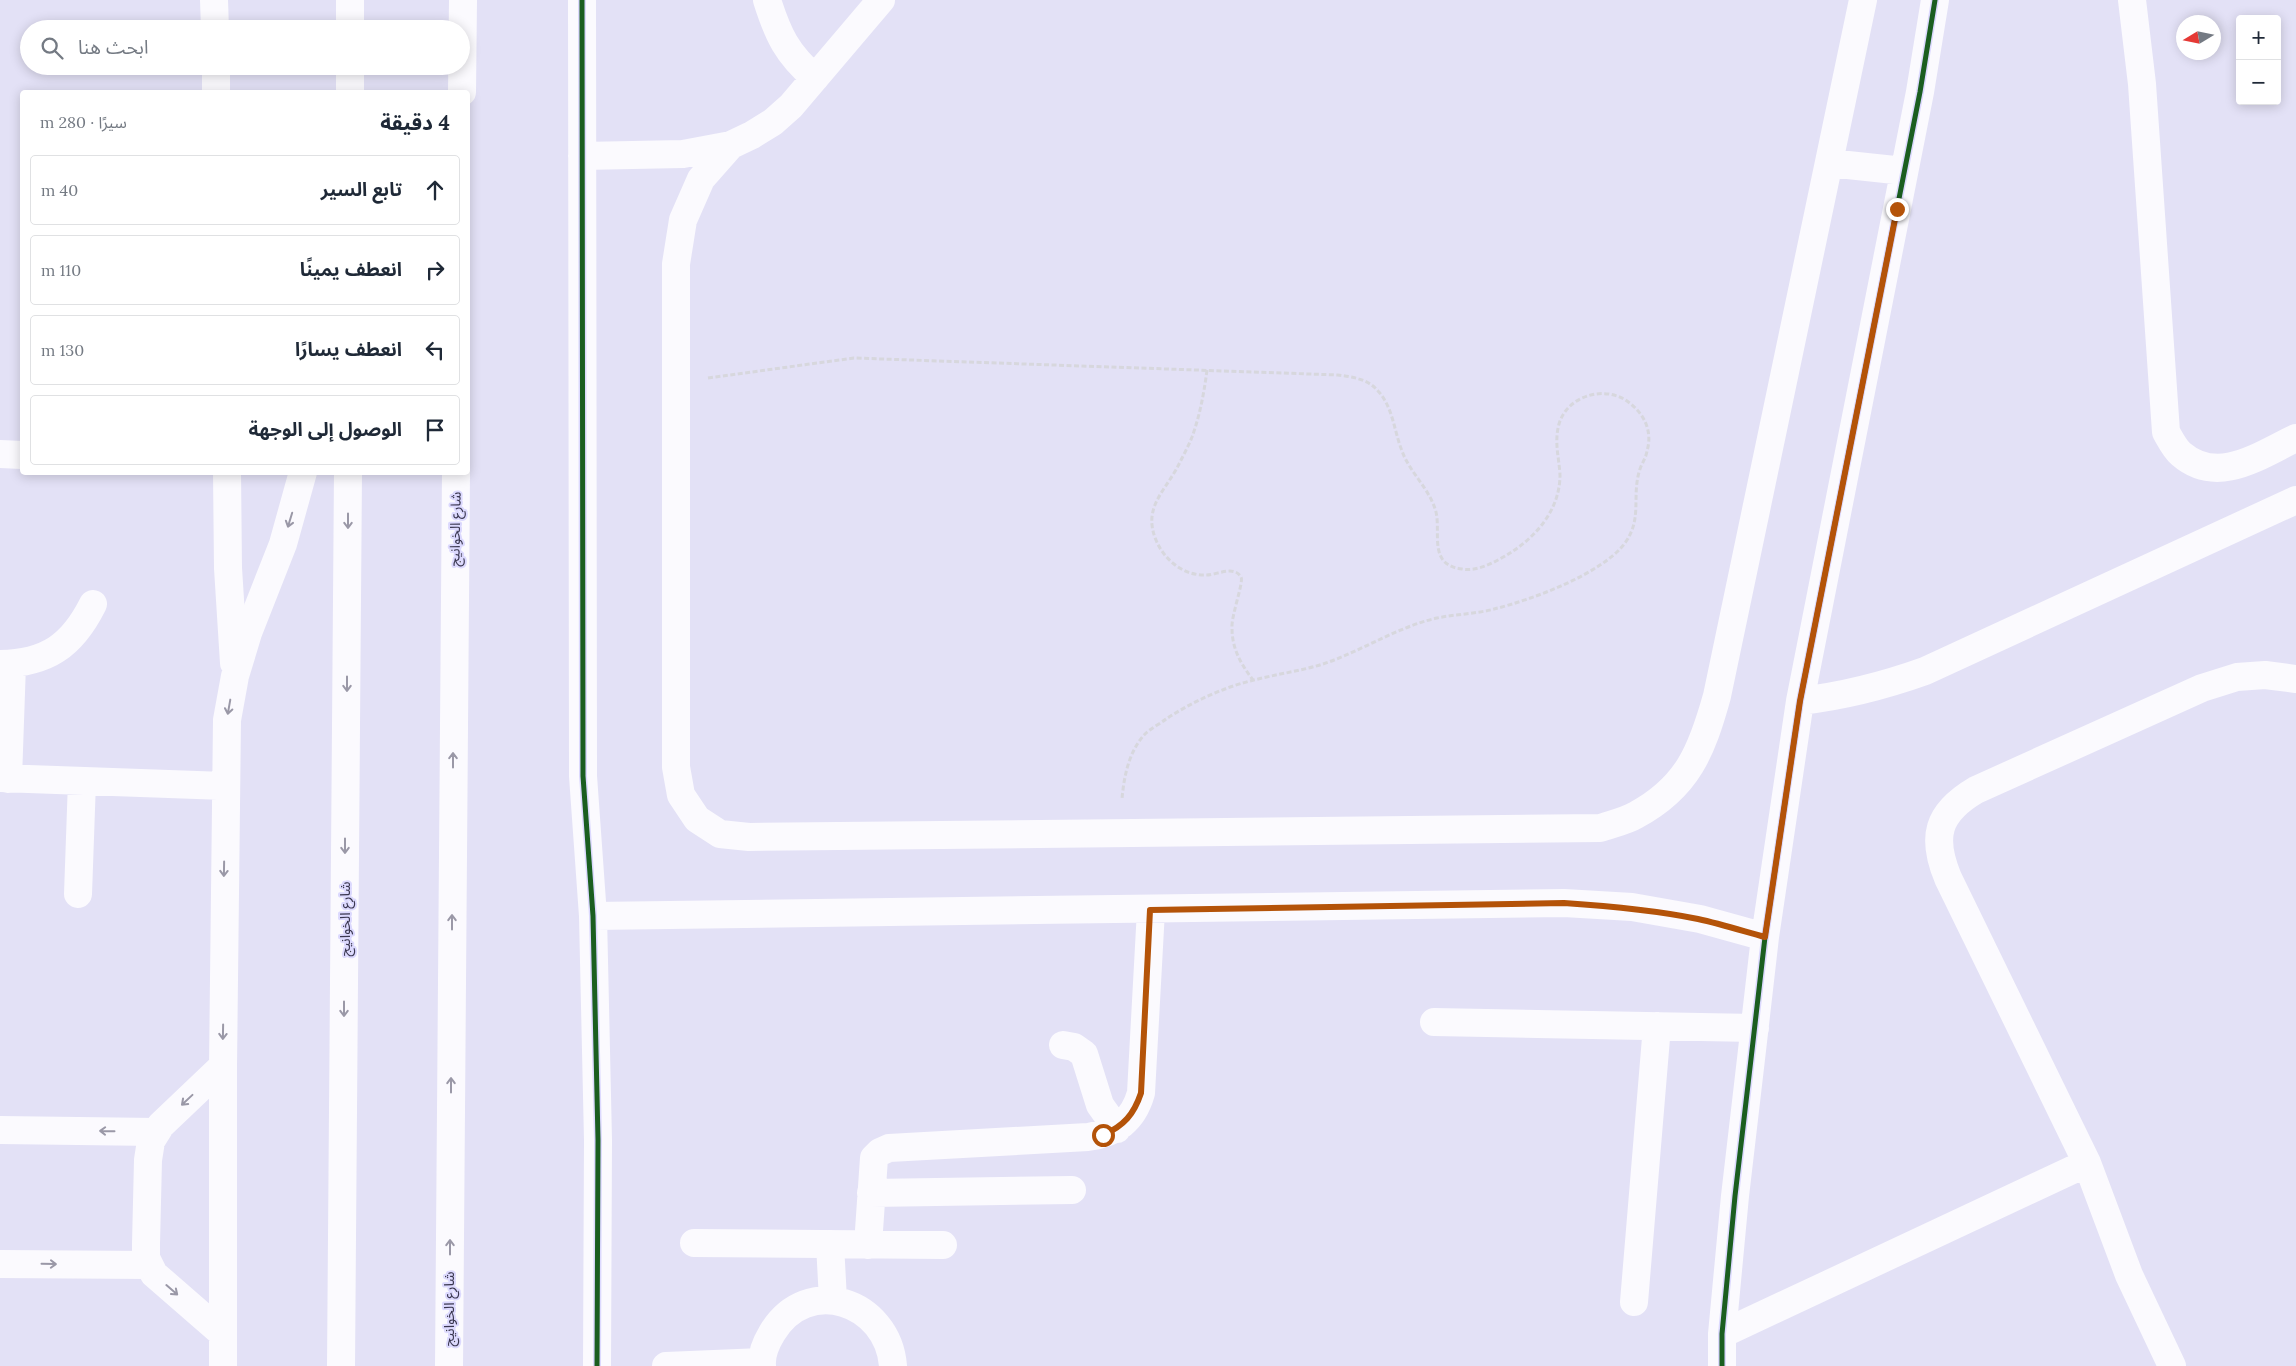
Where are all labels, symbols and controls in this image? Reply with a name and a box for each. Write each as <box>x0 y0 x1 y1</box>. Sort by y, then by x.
north arrow <box>2176 15 2221 60</box>
map controls <box>2236 15 2281 105</box>
button: + <box>2236 15 2281 60</box>
search box <box>20 20 470 75</box>
icon: search <box>38 34 66 62</box>
text: ابحث هنا <box>78 35 148 59</box>
button: − <box>2236 60 2281 105</box>
text: 4 دقيقة <box>380 109 450 136</box>
text: سيرًا · 280 m <box>40 112 127 132</box>
icon: ahead <box>421 176 449 204</box>
text: تابع السير <box>321 177 402 201</box>
text: 40 m <box>41 180 78 200</box>
route end <box>1886 198 1909 221</box>
icon: right <box>421 256 449 284</box>
text: انعطف يمينًا <box>300 257 402 281</box>
text: 110 m <box>41 260 81 280</box>
icon: left <box>421 336 449 364</box>
text: انعطف يسارًا <box>295 337 402 361</box>
text: 130 m <box>41 340 84 360</box>
icon: arrive <box>421 416 449 444</box>
text: الوصول إلى الوجهة <box>249 417 402 441</box>
street label: شارع الخوانيج <box>445 491 467 567</box>
one-way arrow <box>285 511 295 527</box>
one-way arrow <box>343 512 353 529</box>
one-way arrow <box>342 675 352 691</box>
one-way arrow <box>224 699 234 715</box>
one-way arrow <box>448 752 458 768</box>
one-way arrow <box>340 838 350 854</box>
one-way arrow <box>220 861 229 877</box>
street label: شارع الخوانيج <box>336 882 356 956</box>
one-way arrow <box>447 915 457 931</box>
one-way arrow <box>339 1000 349 1016</box>
one-way arrow <box>218 1023 228 1039</box>
one-way arrow <box>446 1077 456 1094</box>
one-way arrow <box>181 1094 193 1106</box>
route start <box>1092 1124 1115 1147</box>
one-way arrow <box>99 1126 116 1136</box>
one-way arrow <box>445 1240 455 1256</box>
one-way arrow <box>40 1259 56 1269</box>
street label: شارع الخوانيج <box>440 1272 460 1346</box>
one-way arrow <box>166 1284 179 1296</box>

